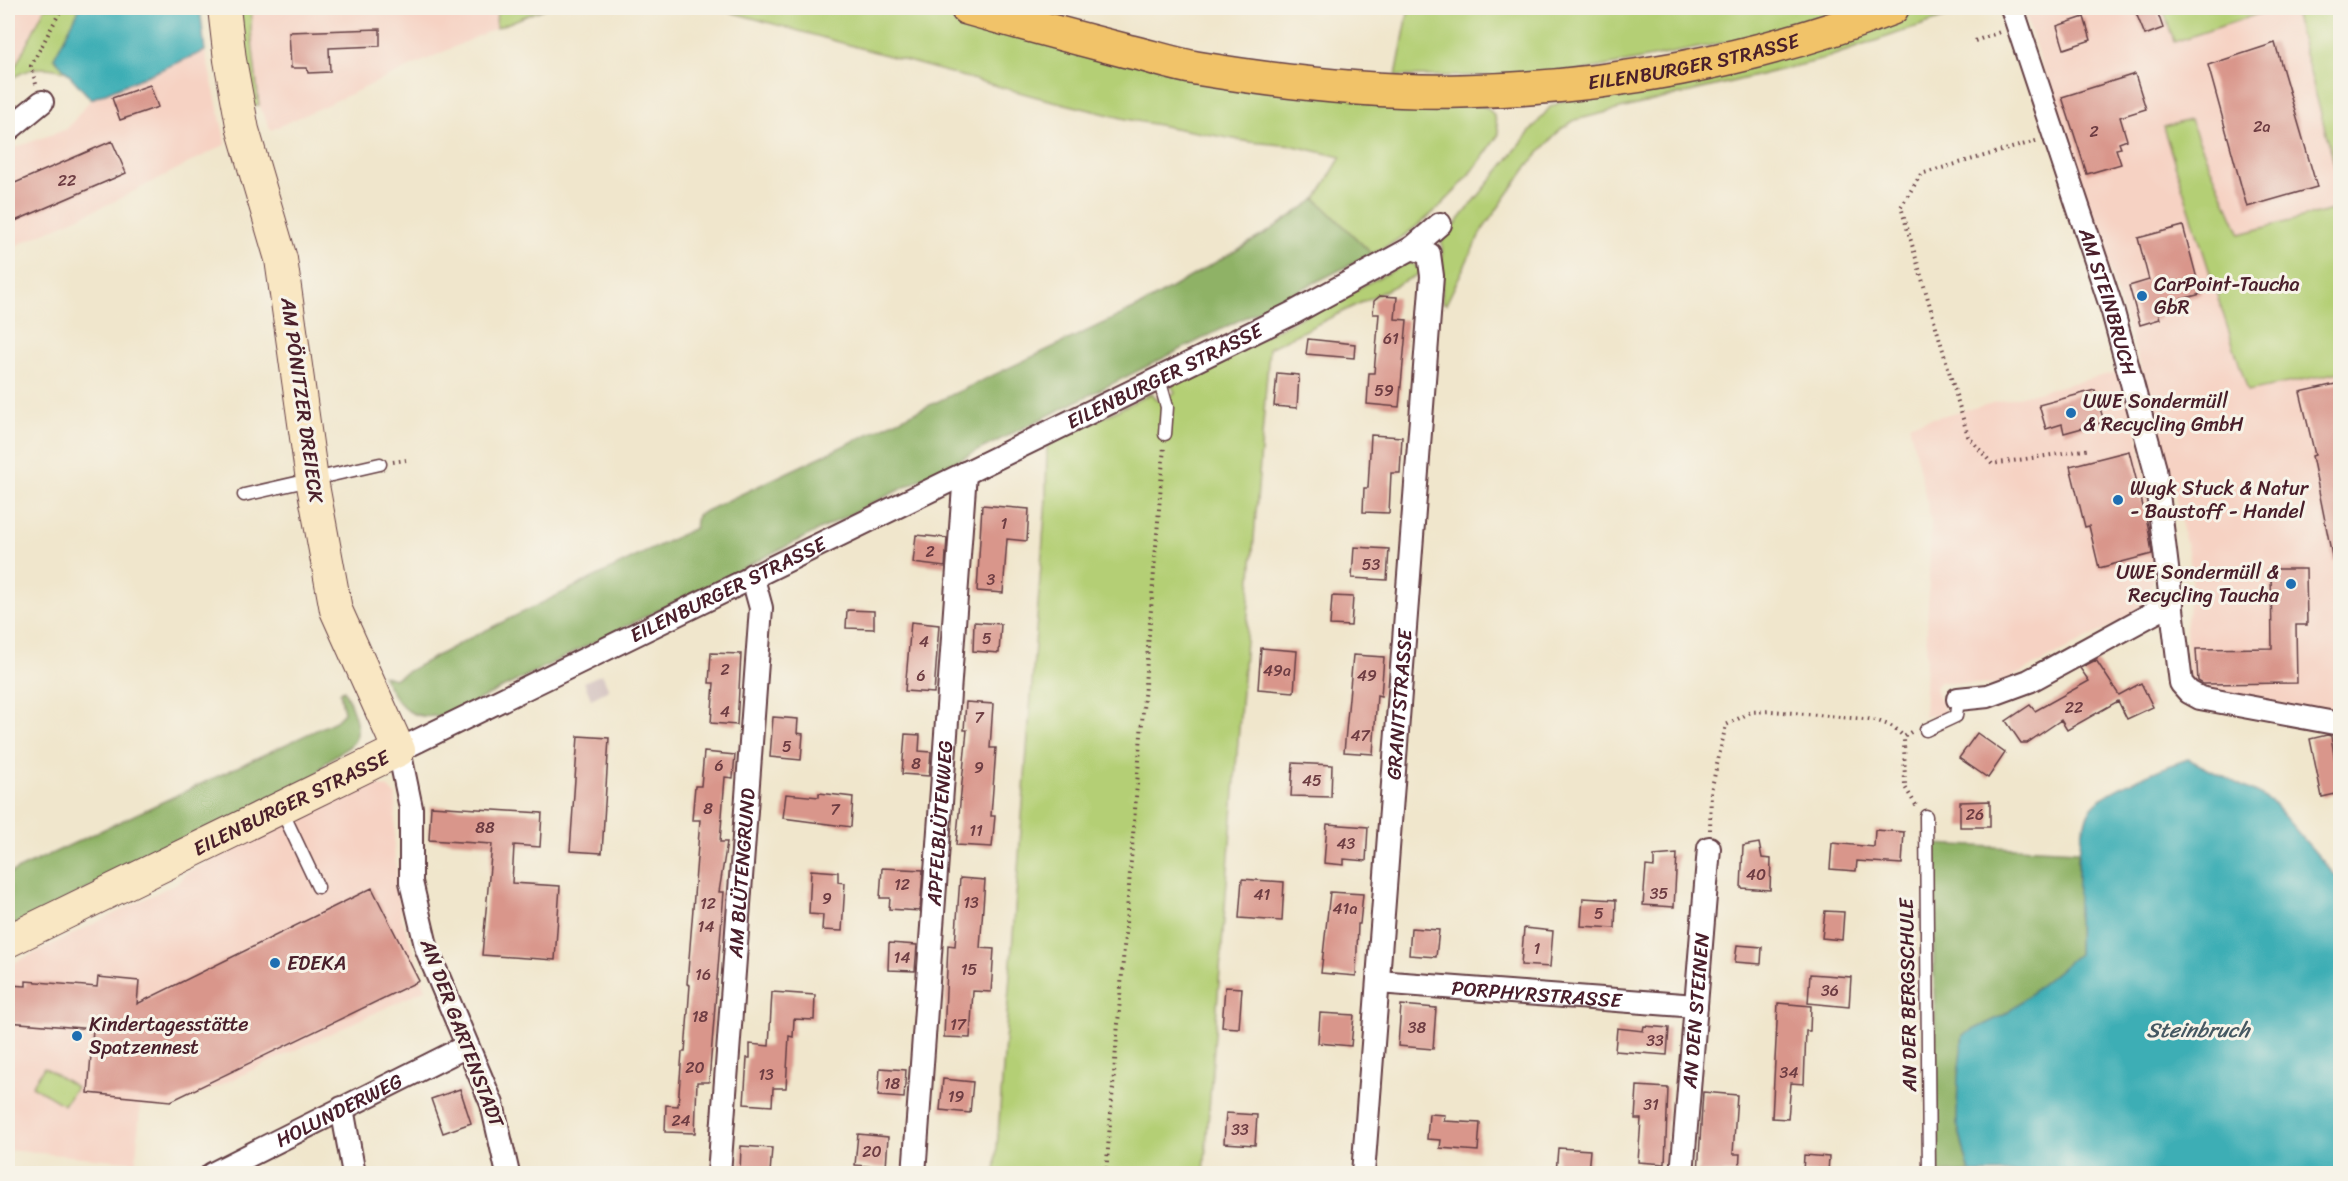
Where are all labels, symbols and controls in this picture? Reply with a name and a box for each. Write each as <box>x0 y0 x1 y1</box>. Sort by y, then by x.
street label: EILENBURGER STRASSE <box>1586 22 1805 100</box>
house number: 2a <box>2253 112 2271 141</box>
house number: 2 <box>2089 117 2099 146</box>
house number: 22 <box>58 166 76 195</box>
street label: AM STEINBRUCH <box>2068 222 2147 379</box>
place label: CarPoint-Taucha GbR <box>2154 267 2300 325</box>
marker: CarPoint-Taucha GbR <box>2135 289 2149 303</box>
street label: AM PÖNITZER DREIECK <box>270 294 334 507</box>
street label: EILENBURGER STRASSE <box>1060 312 1270 439</box>
house number: 61 <box>1383 324 1399 353</box>
house number: 59 <box>1374 376 1394 405</box>
place label: UWE Sondermüll & Recycling GmbH <box>2083 384 2244 442</box>
marker: UWE Sondermüll & Recycling GmbH <box>2064 406 2078 420</box>
place label: Wugk Stuck & Natur - Baustoff - Handel <box>2130 471 2310 529</box>
marker: Wugk Stuck & Natur - Baustoff - Handel <box>2111 493 2125 507</box>
house number: 1 <box>1001 509 1008 538</box>
street label: EILENBURGER STRASSE <box>624 526 834 652</box>
house number: 2 <box>925 537 935 566</box>
house number: 53 <box>1362 550 1380 579</box>
place label: UWE Sondermüll & Recycling Taucha <box>2116 555 2280 613</box>
house number: 3 <box>987 565 996 594</box>
marker: UWE Sondermüll & Recycling Taucha <box>2284 577 2298 591</box>
house number: 5 <box>982 624 992 653</box>
street label: GRANITSTRASSE <box>1376 626 1422 781</box>
house number: 4 <box>919 627 929 656</box>
house number: 2 <box>720 655 730 684</box>
house number: 49a <box>1263 656 1291 685</box>
house number: 6 <box>916 661 926 690</box>
house number: 49 <box>1357 661 1377 690</box>
house number: 22 <box>2065 693 2083 722</box>
house number: 4 <box>720 697 730 726</box>
house number: 7 <box>974 703 984 732</box>
house number: 47 <box>1350 721 1370 750</box>
house number: 5 <box>782 732 792 761</box>
street label: EILENBURGER STRASSE <box>187 739 397 866</box>
street label: APFELBLÜTENWEG <box>916 739 963 908</box>
house number: 8 <box>911 749 921 778</box>
house number: 6 <box>714 751 724 780</box>
house number: 9 <box>974 753 984 782</box>
house number: 45 <box>1302 766 1322 795</box>
street label: AM BLÜTENGRUND <box>718 787 765 960</box>
house number: 8 <box>703 794 713 823</box>
house number: 7 <box>830 795 840 824</box>
house number: 26 <box>1966 800 1984 829</box>
house number: 88 <box>475 813 495 842</box>
house number: 11 <box>969 816 983 845</box>
house number: 43 <box>1337 829 1356 858</box>
house number: 40 <box>1746 860 1766 889</box>
house number: 12 <box>894 870 910 899</box>
house number: 35 <box>1650 879 1669 908</box>
house number: 41 <box>1254 880 1271 909</box>
house number: 9 <box>822 884 832 913</box>
house number: 13 <box>963 888 979 917</box>
house number: 12 <box>700 889 716 918</box>
house number: 41a <box>1333 894 1357 923</box>
street label: AN DER BERGSCHULE <box>1889 896 1927 1093</box>
house number: 5 <box>1594 899 1604 928</box>
house number: 14 <box>698 912 714 941</box>
street label: AN DEN STEINEN <box>1672 931 1719 1091</box>
street label: AN DER GARTENSTADT <box>410 933 515 1134</box>
house number: 1 <box>1534 934 1541 963</box>
house number: 14 <box>894 943 910 972</box>
place label: EDEKA <box>287 946 346 981</box>
house number: 15 <box>961 955 978 984</box>
marker: EDEKA <box>268 956 282 970</box>
house number: 16 <box>695 960 711 989</box>
street label: PORPHYRSTRASSE <box>1450 970 1625 1018</box>
house number: 36 <box>1821 976 1839 1005</box>
house number: 18 <box>692 1002 709 1031</box>
place label: Kindertagesstätte Spatzennest <box>89 1007 249 1065</box>
house number: 17 <box>950 1010 967 1039</box>
water label: Steinbruch <box>2147 1011 2251 1049</box>
house number: 38 <box>1408 1013 1427 1042</box>
house number: 33 <box>1646 1026 1664 1055</box>
marker: Kindertagesstätte Spatzennest <box>70 1029 84 1043</box>
house number: 20 <box>685 1053 705 1082</box>
house number: 34 <box>1780 1058 1798 1087</box>
house number: 13 <box>758 1060 774 1089</box>
street label: HOLUNDERWEG <box>269 1063 409 1157</box>
house number: 18 <box>884 1069 901 1098</box>
house number: 19 <box>948 1082 965 1111</box>
house number: 31 <box>1643 1090 1659 1119</box>
house number: 24 <box>671 1106 691 1135</box>
house number: 33 <box>1231 1115 1249 1144</box>
house number: 20 <box>862 1137 882 1166</box>

